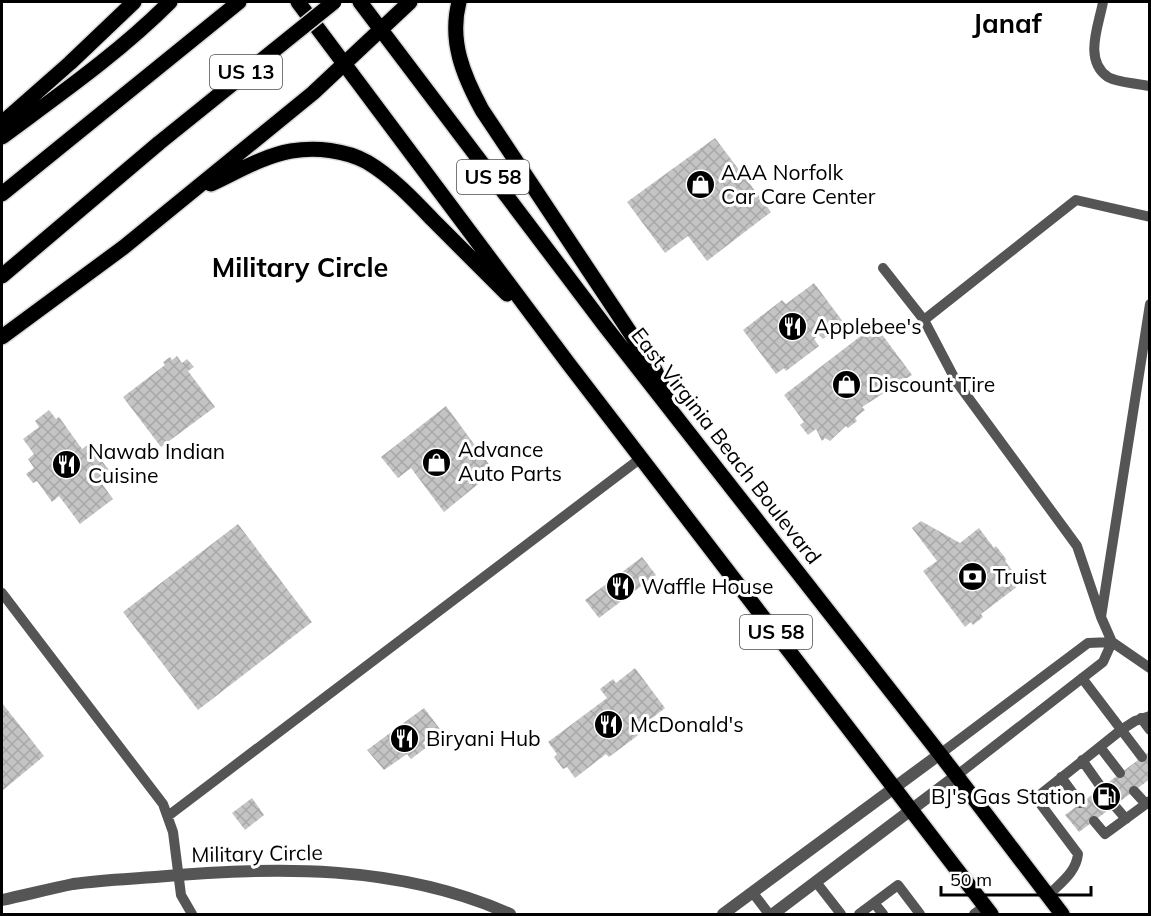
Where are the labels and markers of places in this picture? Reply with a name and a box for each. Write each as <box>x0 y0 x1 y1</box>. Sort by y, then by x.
place label: AAA Norfolk Car Care Center <box>721 159 876 209</box>
shop icon: AAA Norfolk Car Care Center <box>684 169 716 201</box>
restaurant icon: Applebee's <box>777 311 809 343</box>
place label: Applebee's <box>814 313 922 339</box>
shop icon: Discount Tire <box>831 369 863 401</box>
place label: Discount Tire <box>868 371 995 397</box>
place label: Advance Auto Parts <box>458 436 562 486</box>
place label: Nawab Indian Cuisine <box>88 438 225 488</box>
shop icon: Advance Auto Parts <box>421 446 453 478</box>
restaurant icon: Nawab Indian Cuisine <box>51 448 83 480</box>
bank icon: Truist <box>956 561 988 593</box>
place label: Truist <box>993 563 1046 589</box>
restaurant icon: Waffle House <box>604 571 636 603</box>
place label: Waffle House <box>641 573 774 599</box>
restaurant icon: McDonald's <box>593 709 625 741</box>
place label: McDonald's <box>630 711 744 737</box>
restaurant icon: Biryani Hub <box>389 723 421 755</box>
place label: Biryani Hub <box>426 725 541 751</box>
fuel station icon: BJ's Gas Station <box>1091 781 1123 813</box>
place label: BJ's Gas Station <box>931 783 1086 809</box>

